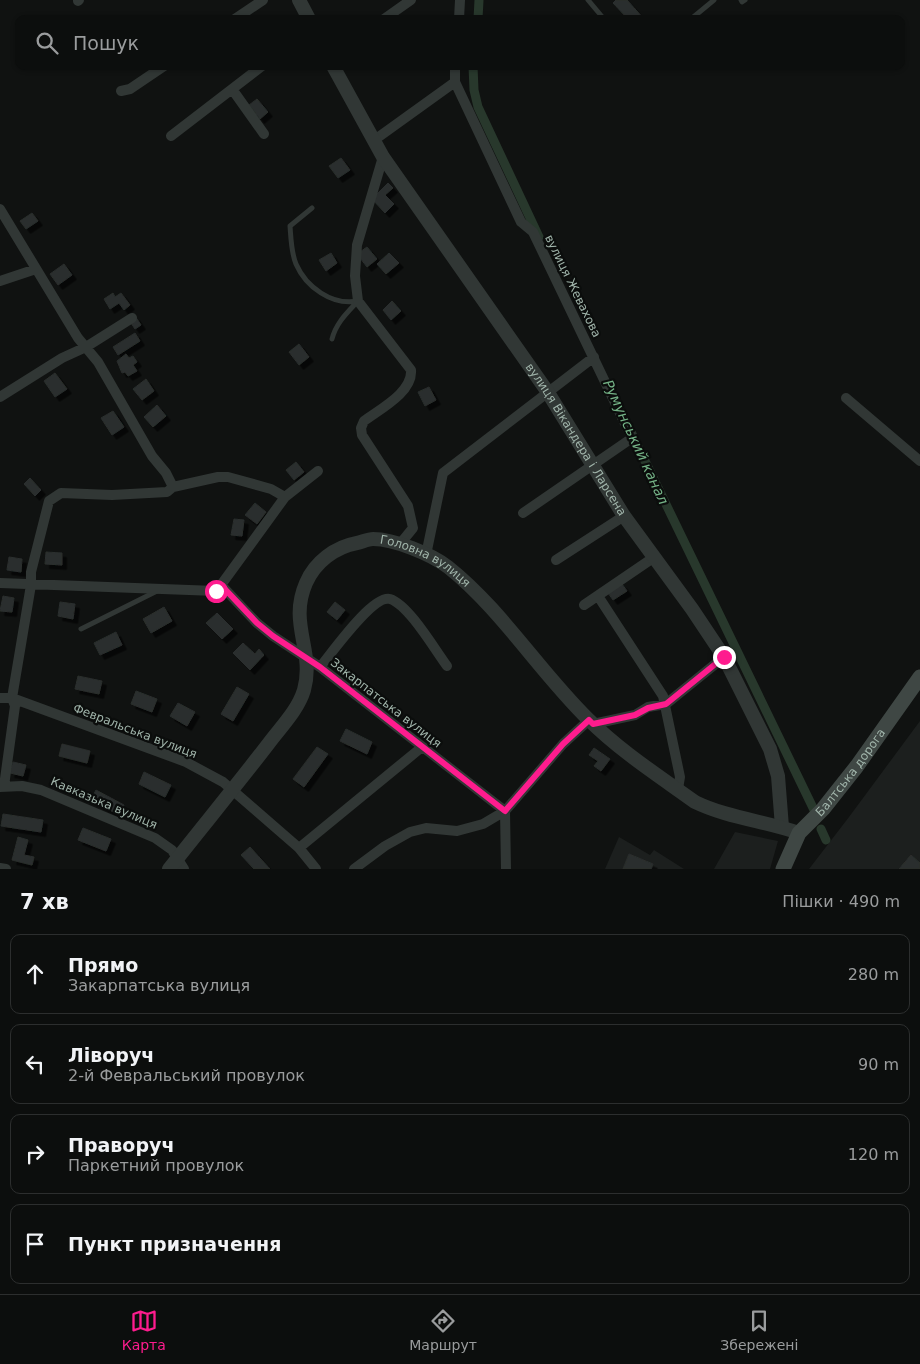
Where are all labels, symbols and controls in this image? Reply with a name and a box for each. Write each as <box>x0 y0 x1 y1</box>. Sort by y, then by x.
search box <box>15 15 905 70</box>
icon: search <box>33 29 61 57</box>
text: Пошук <box>73 32 139 54</box>
street label: вулиця Жевахова <box>542 232 604 340</box>
street label: вулиця Вікандера і Ларсена <box>523 360 629 518</box>
water label: Румунський канал <box>600 377 672 507</box>
street label: Головна вулиця <box>379 533 473 590</box>
route start <box>205 580 228 603</box>
route end <box>713 646 736 669</box>
street label: Закарпатська вулиця <box>328 655 444 751</box>
street label: Февральська вулиця <box>71 701 199 761</box>
street label: Балтська дорога <box>813 726 888 819</box>
street label: Кавказька вулиця <box>49 774 159 832</box>
text: 7 хв <box>20 890 69 914</box>
text: Пішки · 490 m <box>782 892 900 911</box>
text: Прямо <box>68 954 138 976</box>
icon: ahead <box>21 960 49 988</box>
text: 280 m <box>848 965 899 984</box>
text: Закарпатська вулиця <box>68 976 250 995</box>
text: Ліворуч <box>68 1044 154 1066</box>
icon: left <box>21 1050 49 1078</box>
text: 90 m <box>858 1055 899 1074</box>
text: 2-й Февральський провулок <box>68 1066 305 1085</box>
text: Праворуч <box>68 1134 174 1156</box>
icon: right <box>21 1140 49 1168</box>
text: 120 m <box>848 1145 899 1164</box>
text: Паркетний провулок <box>68 1156 244 1175</box>
icon: arrive <box>21 1230 49 1258</box>
text: Пункт призначення <box>68 1233 281 1255</box>
tab: Карта <box>122 1307 166 1353</box>
tab: Маршрут <box>409 1307 477 1353</box>
tab: Збережені <box>720 1307 798 1353</box>

